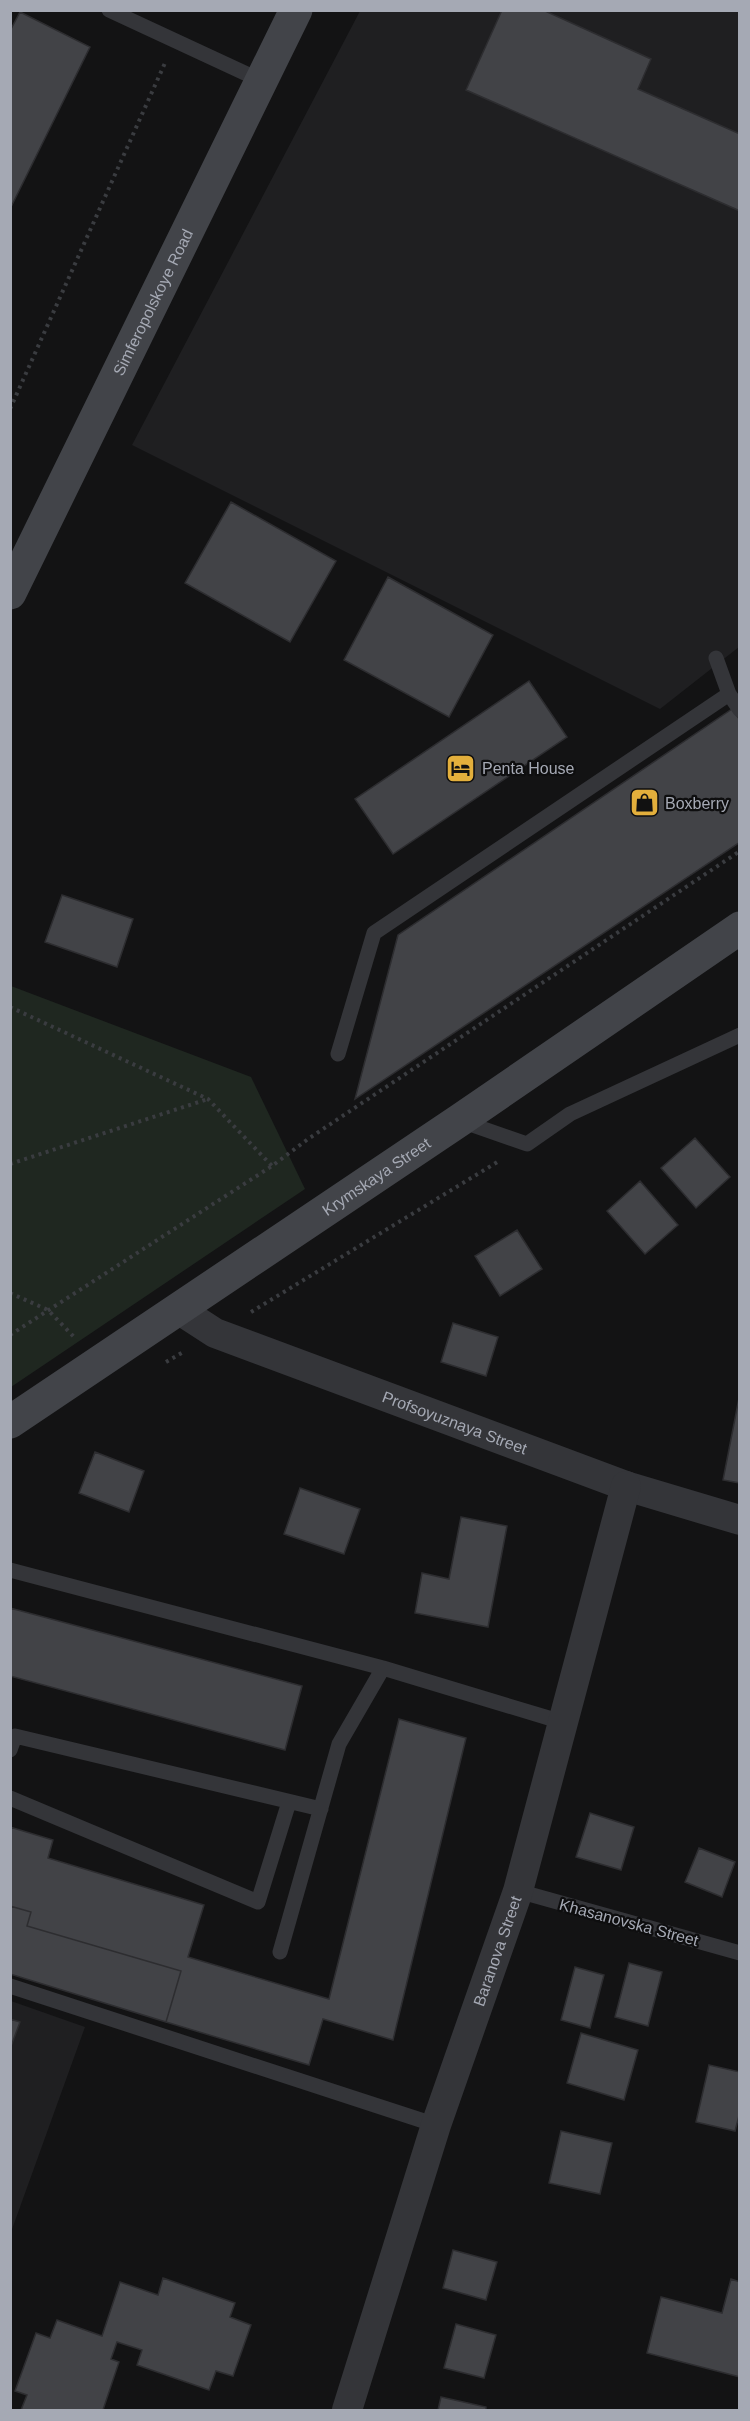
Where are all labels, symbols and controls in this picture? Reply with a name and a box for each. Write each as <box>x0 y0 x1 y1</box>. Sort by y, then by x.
street label: Simferopolskoye Road <box>110 226 196 378</box>
hotel icon: Penta House <box>445 752 477 784</box>
place label: Penta House <box>482 760 575 777</box>
shop icon: Boxberry <box>628 787 660 819</box>
place label: Boxberry <box>665 795 729 812</box>
street label: Krymskaya Street <box>319 1134 434 1219</box>
street label: Profsoyuznaya Street <box>380 1388 530 1458</box>
street label: Baranova Street <box>470 1893 525 2009</box>
street label: Khasanovska Street <box>558 1896 701 1949</box>

